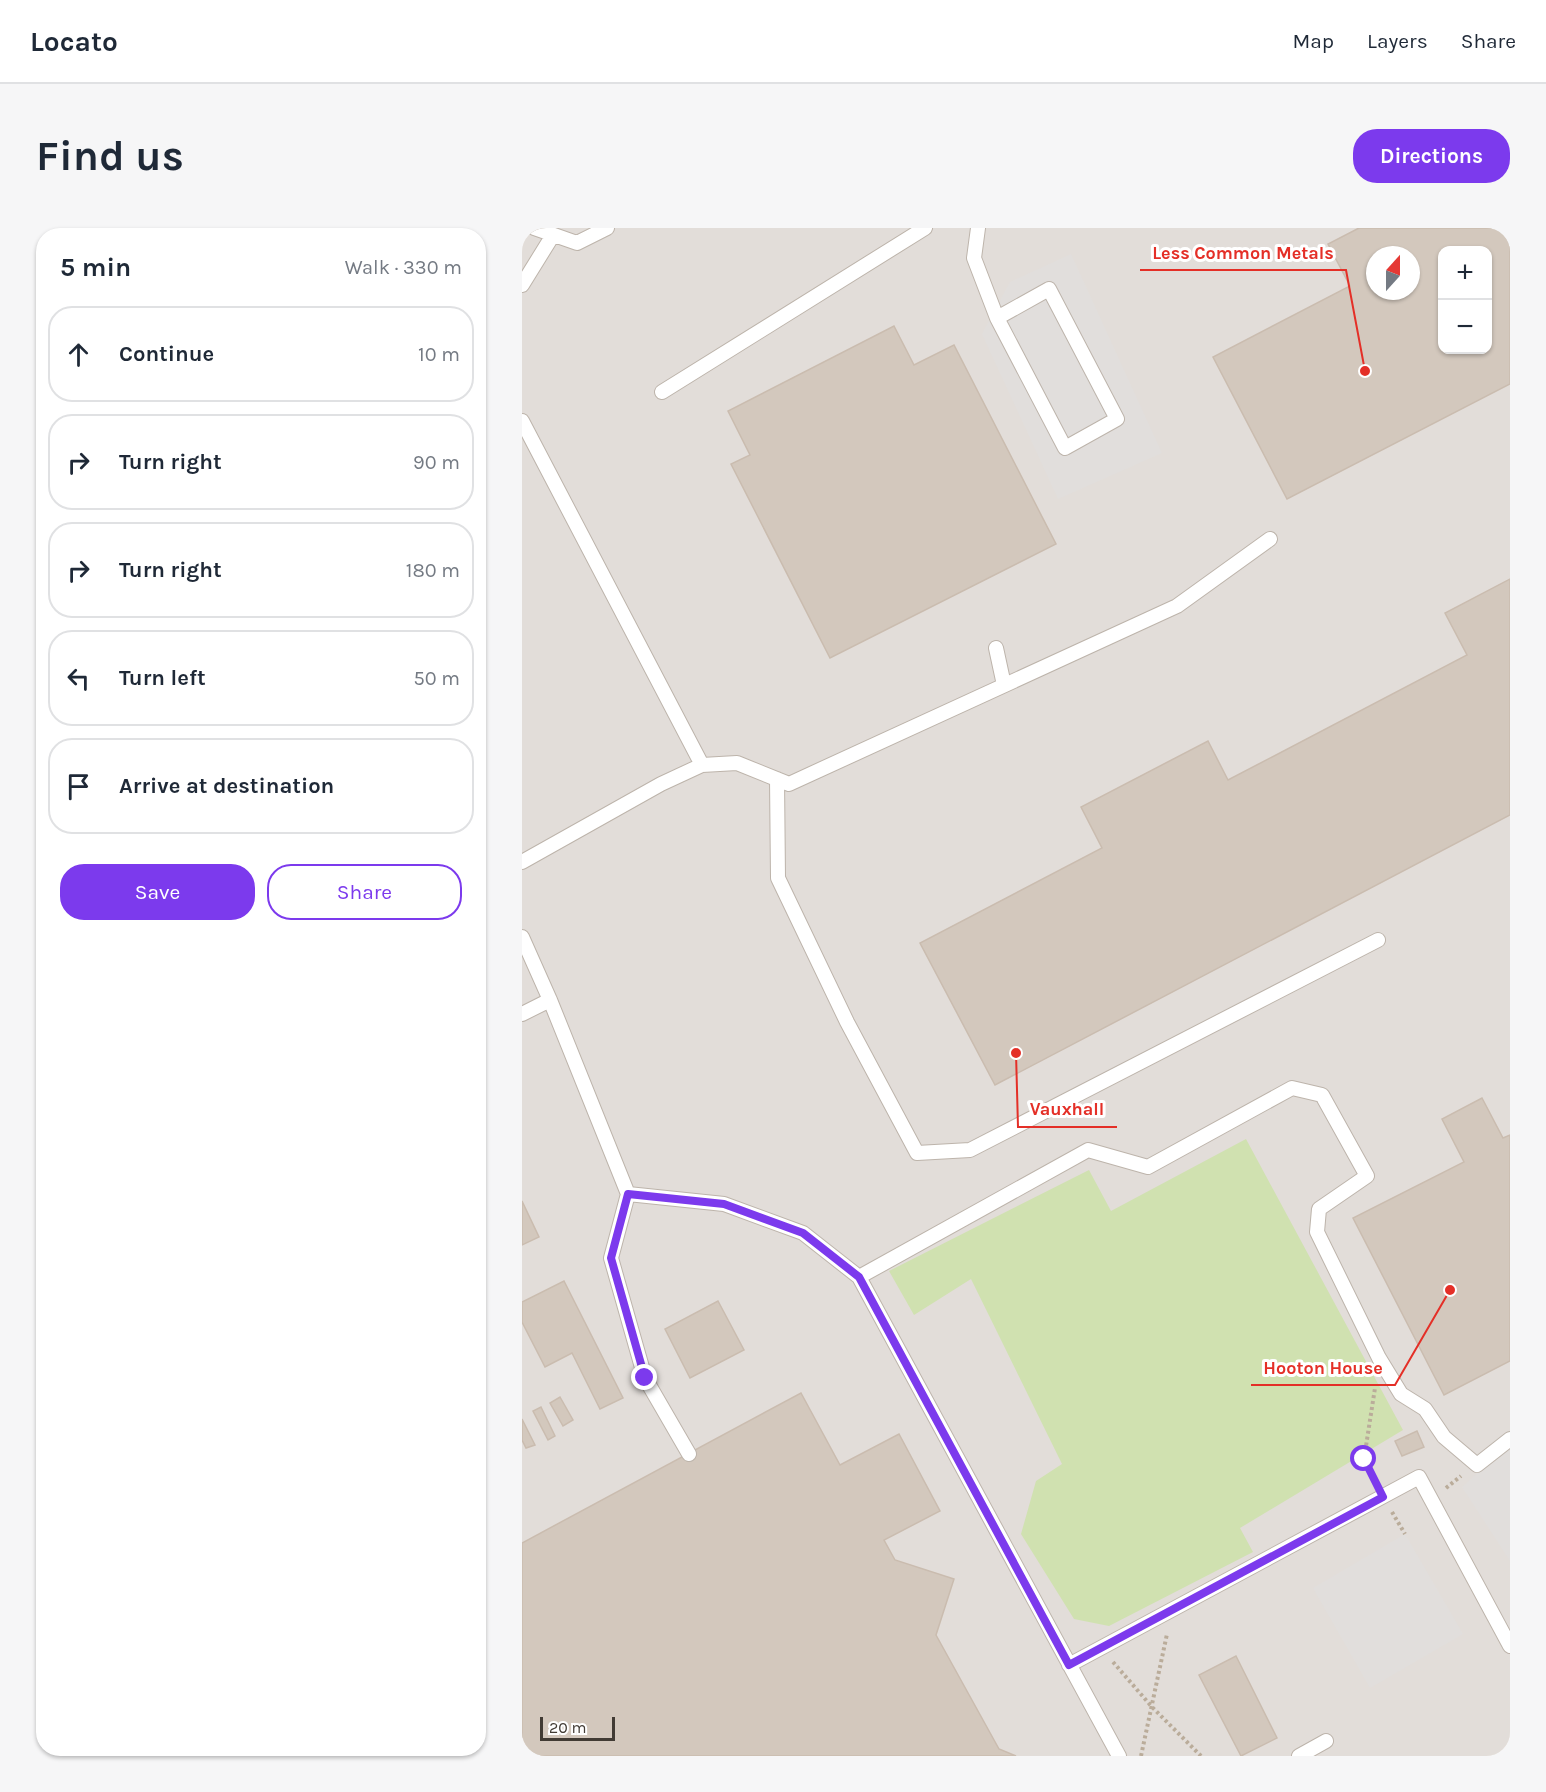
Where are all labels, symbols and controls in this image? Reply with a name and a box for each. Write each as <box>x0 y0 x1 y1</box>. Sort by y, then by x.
text: Locato <box>30 25 118 58</box>
text: Map <box>1292 29 1334 53</box>
text: Layers <box>1367 29 1428 53</box>
text: Share <box>1461 29 1516 53</box>
button: Directions <box>1353 129 1510 183</box>
text: Find us <box>36 131 184 181</box>
callout: Less Common Metals <box>1140 234 1346 270</box>
text: Less Common Metals <box>1152 242 1334 264</box>
north arrow <box>1366 246 1420 300</box>
map controls <box>1438 246 1492 354</box>
button: + <box>1438 246 1492 300</box>
text: 5 min <box>60 252 131 283</box>
text: Walk · 330 m <box>345 256 462 279</box>
button: − <box>1438 300 1492 354</box>
icon: ahead <box>62 338 95 371</box>
text: Continue <box>119 341 214 367</box>
text: 10 m <box>418 343 460 366</box>
icon: right <box>62 446 95 479</box>
text: Turn right <box>119 449 222 475</box>
text: 90 m <box>413 451 460 474</box>
icon: right <box>62 554 95 587</box>
text: Turn right <box>119 557 222 583</box>
text: 180 m <box>406 559 460 582</box>
icon: left <box>62 662 95 695</box>
text: Turn left <box>119 665 206 691</box>
text: 50 m <box>413 667 460 690</box>
icon: arrive <box>62 770 95 803</box>
text: Arrive at destination <box>119 773 334 799</box>
button: Save <box>60 864 255 920</box>
button: Share <box>267 864 462 920</box>
callout: Vauxhall <box>1018 1091 1117 1127</box>
text: Vauxhall <box>1030 1098 1104 1120</box>
callout: Hooton House <box>1251 1349 1395 1385</box>
text: Hooton House <box>1263 1357 1383 1379</box>
route end <box>631 1364 657 1390</box>
route start <box>1350 1445 1376 1471</box>
scale bar <box>540 1714 615 1742</box>
text: 20 m <box>549 1718 587 1737</box>

